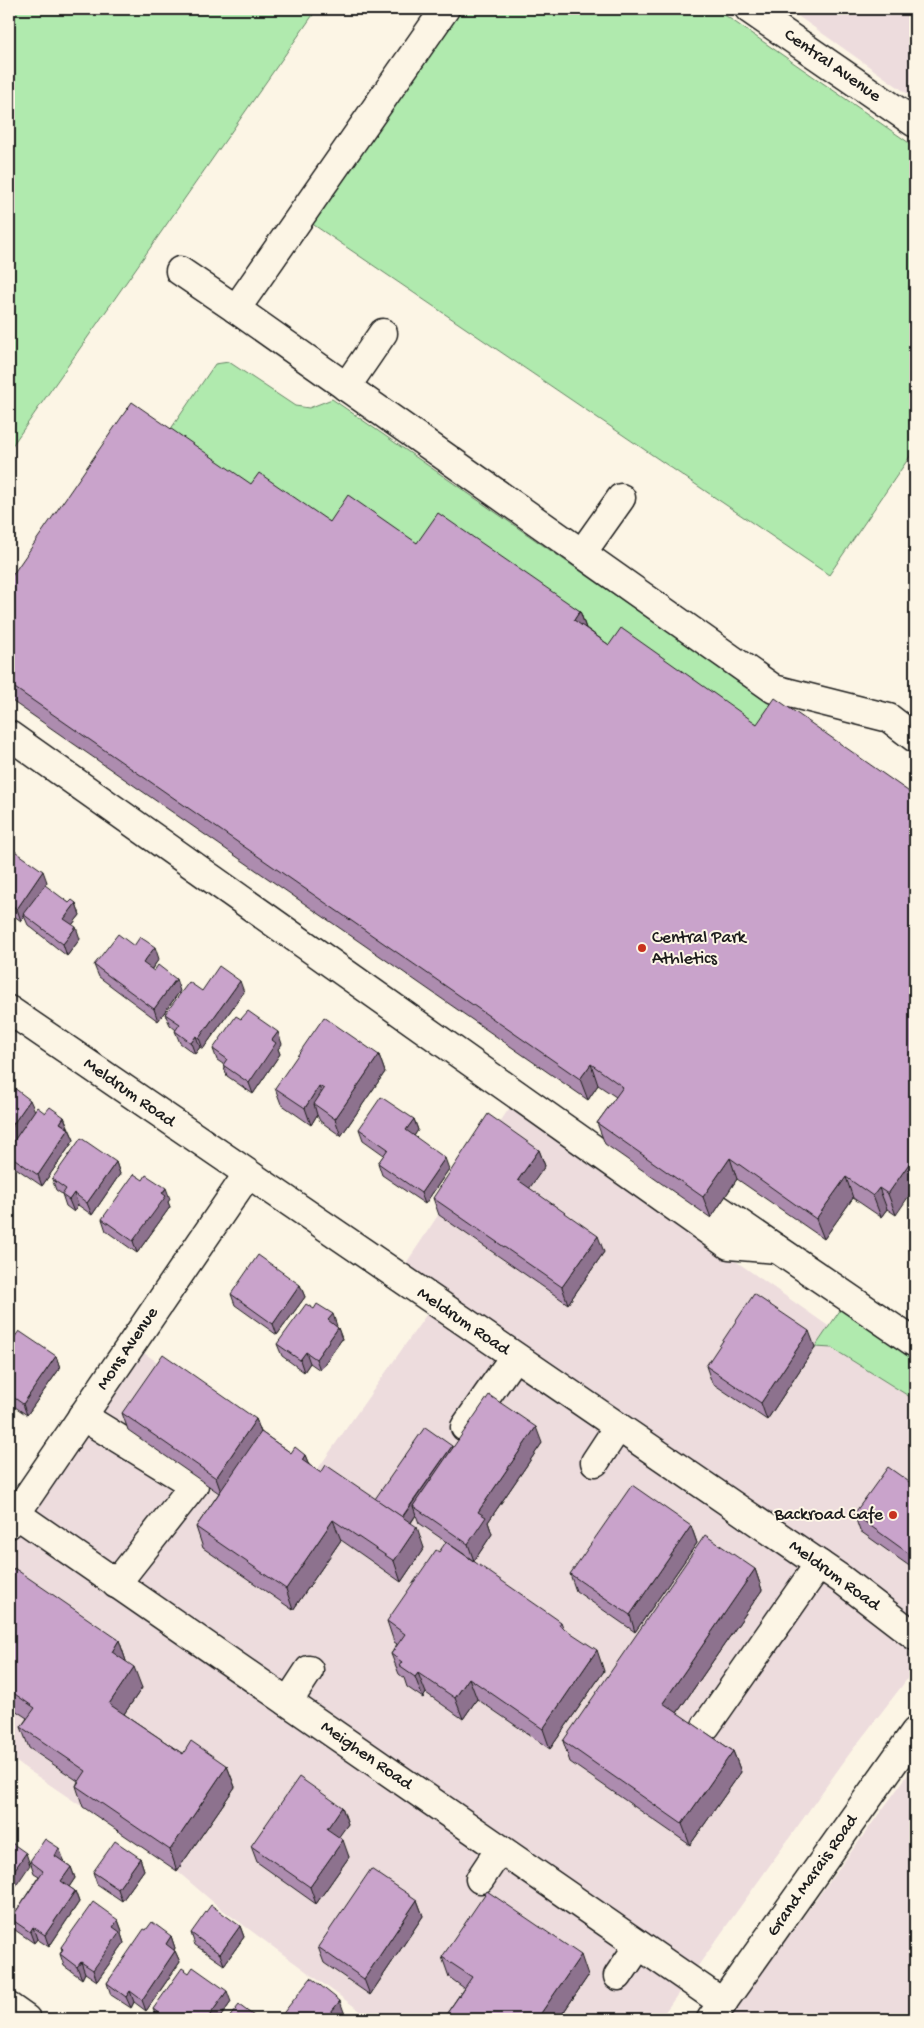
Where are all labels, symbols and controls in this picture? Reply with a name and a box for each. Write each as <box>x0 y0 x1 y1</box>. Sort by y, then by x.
street label: Central Avenue <box>779 25 885 108</box>
place label: Central Park Athletics <box>652 928 748 970</box>
marker: Central Park Athletics <box>636 942 648 954</box>
street label: Meldrum Road <box>79 1054 180 1133</box>
street label: Meldrum Road <box>413 1283 515 1362</box>
street label: Mons Avenue <box>93 1303 164 1394</box>
place label: Backroad Cafe <box>774 1505 884 1526</box>
marker: Backroad Cafe <box>887 1509 899 1521</box>
street label: Meldrum Road <box>784 1536 885 1617</box>
street label: Meighen Road <box>316 1717 417 1796</box>
street label: Grand Marais Road <box>763 1810 864 1941</box>

